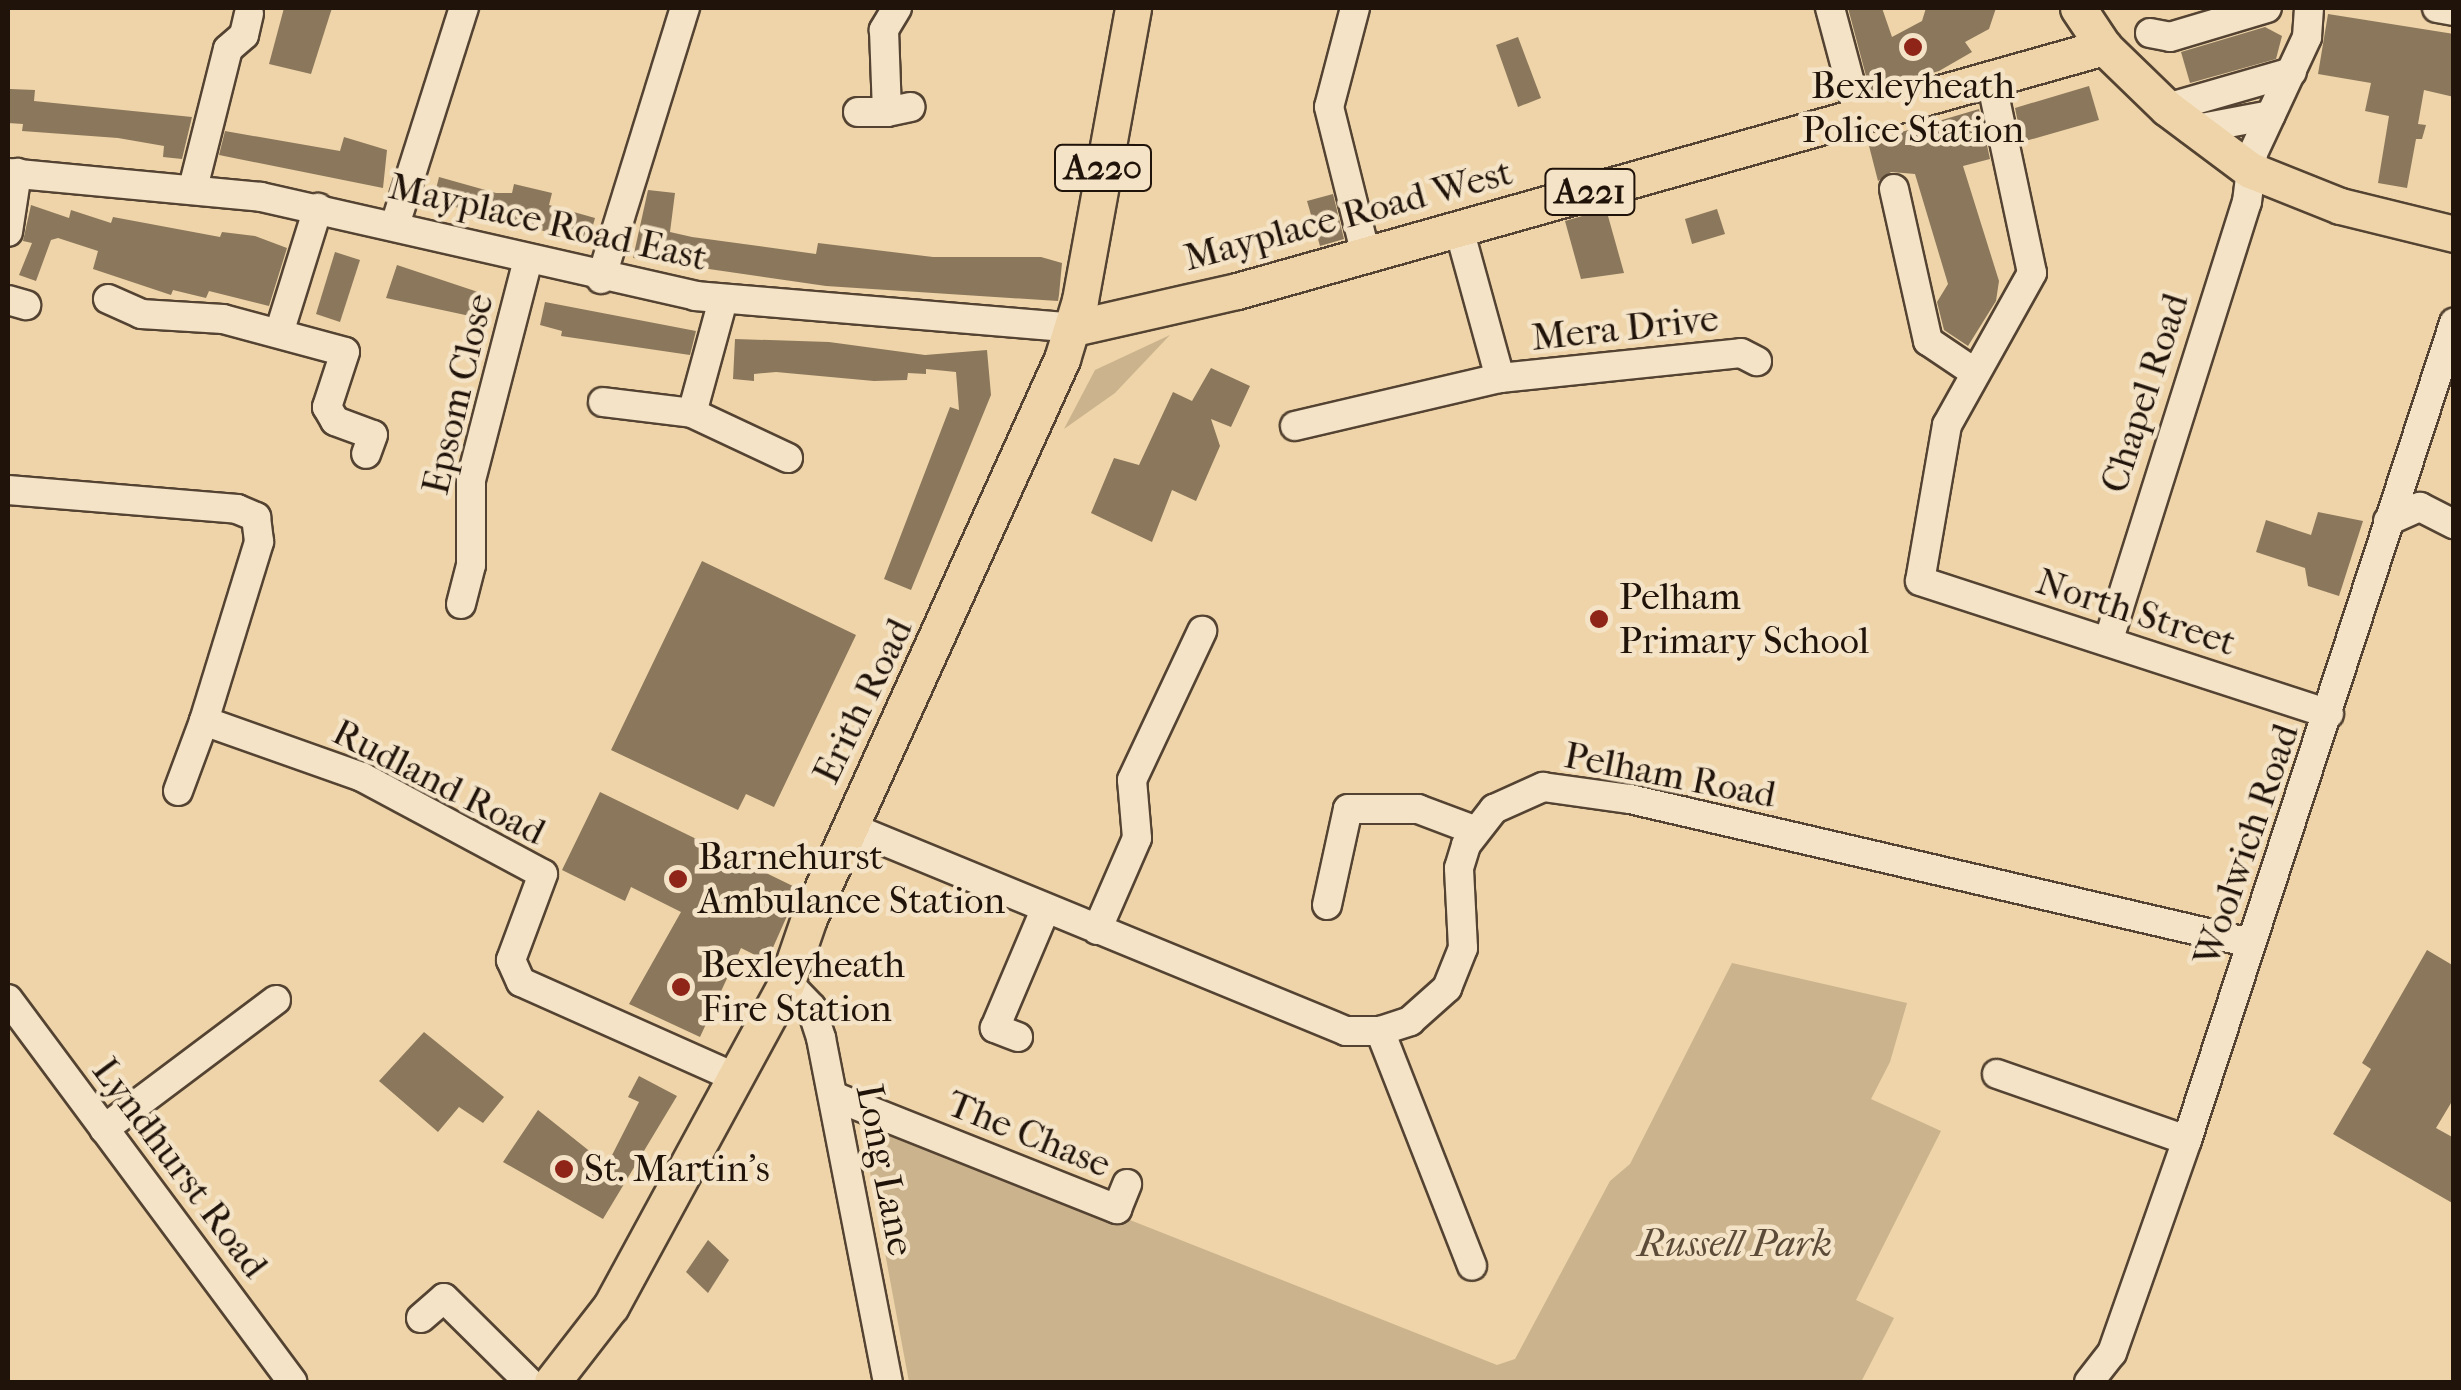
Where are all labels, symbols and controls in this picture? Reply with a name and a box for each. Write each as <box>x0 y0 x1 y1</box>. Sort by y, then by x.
marker: Bexleyheath Police Station <box>1902 36 1924 58</box>
place label: Bexleyheath Police Station <box>1802 63 2024 152</box>
road number: A220 <box>1053 138 1153 198</box>
street label: Mayplace Road West <box>1179 149 1517 281</box>
road number: A221 <box>1542 162 1638 222</box>
street label: Mayplace Road East <box>384 163 712 281</box>
street label: Chapel Road <box>2091 288 2199 498</box>
street label: Epsom Close <box>413 289 503 499</box>
street label: Mera Drive <box>1529 296 1721 360</box>
street label: North Street <box>2031 558 2241 666</box>
place label: Pelham Primary School <box>1619 574 1869 664</box>
marker: Pelham Primary School <box>1588 608 1610 630</box>
street label: Erith Road <box>803 611 923 791</box>
street label: Rudland Road <box>325 709 553 855</box>
street label: Woolwich Road <box>2183 718 2309 972</box>
street label: Pelham Road <box>1560 732 1780 818</box>
place label: Barnehurst Ambulance Station <box>698 834 1005 924</box>
marker: Barnehurst Ambulance Station <box>667 868 689 890</box>
place label: Bexleyheath Fire Station <box>701 942 905 1032</box>
marker: Bexleyheath Fire Station <box>670 976 692 998</box>
street label: Lyndhurst Road <box>82 1049 278 1287</box>
street label: Long Lane <box>846 1080 924 1260</box>
street label: The Chase <box>941 1081 1117 1187</box>
place label: St. Martin's <box>584 1146 770 1192</box>
marker: St. Martin's <box>553 1158 575 1180</box>
park label: Russell Park <box>1638 1221 1832 1267</box>

